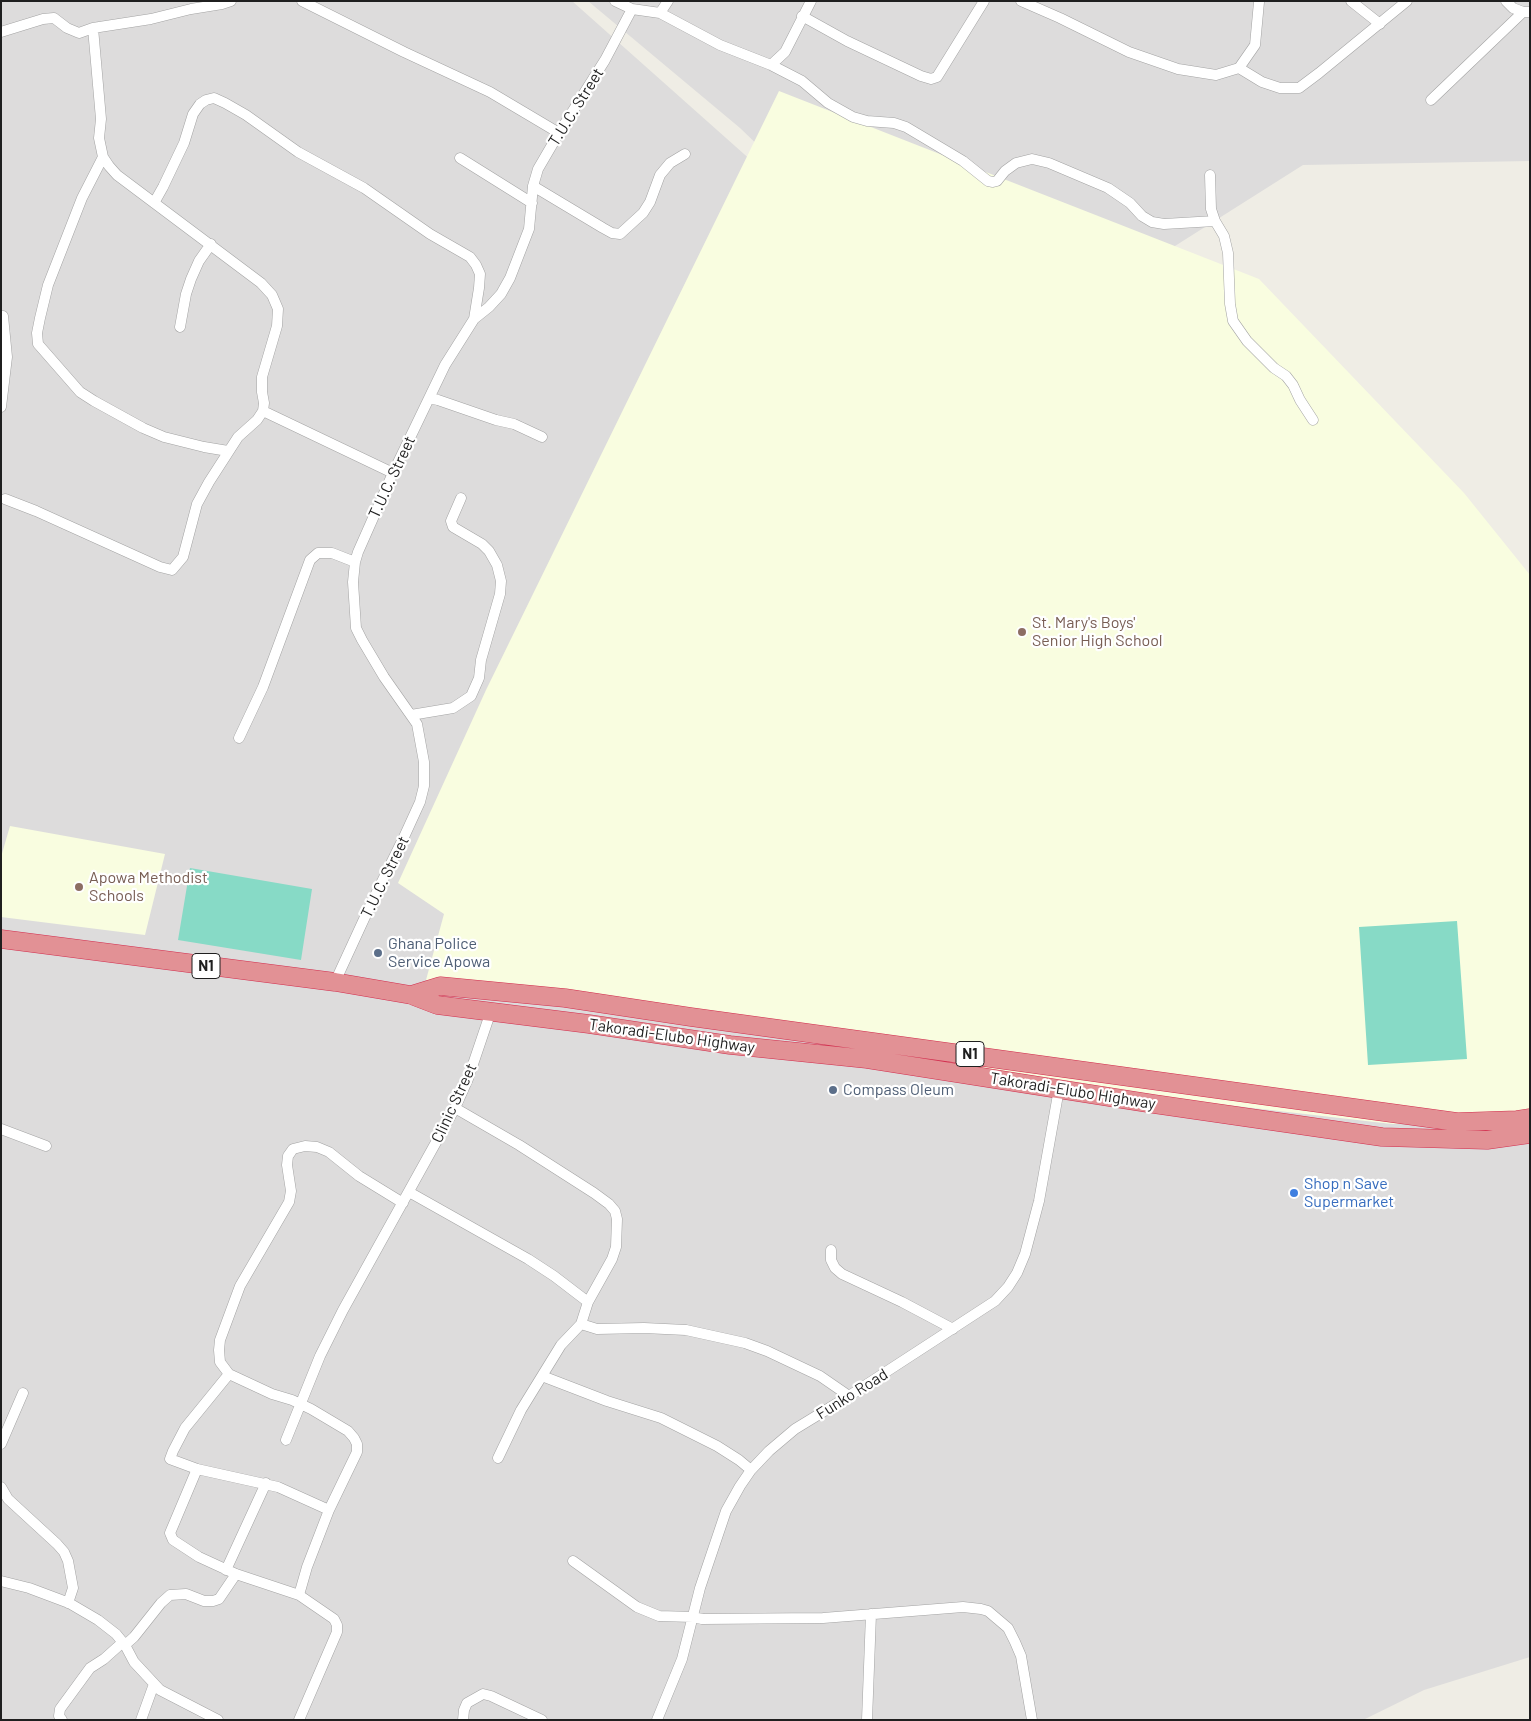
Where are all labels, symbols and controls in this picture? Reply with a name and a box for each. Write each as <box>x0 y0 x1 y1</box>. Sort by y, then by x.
street label: T.U.C. Street <box>544 64 608 150</box>
street label: T.U.C. Street <box>365 433 419 521</box>
place label: St. Mary's Boys' Senior High School <box>1032 613 1163 651</box>
marker: St. Mary's Boys' Senior High School <box>1016 626 1028 638</box>
street label: T.U.C. Street <box>357 833 413 921</box>
place label: Apowa Methodist Schools <box>89 868 208 906</box>
marker: Apowa Methodist Schools <box>73 881 85 893</box>
place label: Ghana Police Service Apowa <box>388 934 490 972</box>
marker: Ghana Police Service Apowa <box>372 947 384 959</box>
road number: N1 <box>192 954 220 978</box>
street label: Takoradi-Elubo Highway <box>588 1015 756 1057</box>
road number: N1 <box>956 1042 984 1066</box>
street label: Clinic Street <box>427 1060 481 1146</box>
street label: Takoradi-Elubo Highway <box>989 1068 1157 1114</box>
place label: Compass Oleum <box>843 1080 954 1100</box>
marker: Compass Oleum <box>827 1084 839 1096</box>
place label: Shop n Save Supermarket <box>1304 1174 1394 1212</box>
marker: Shop n Save Supermarket <box>1288 1187 1300 1199</box>
street label: Funko Road <box>813 1364 891 1424</box>

